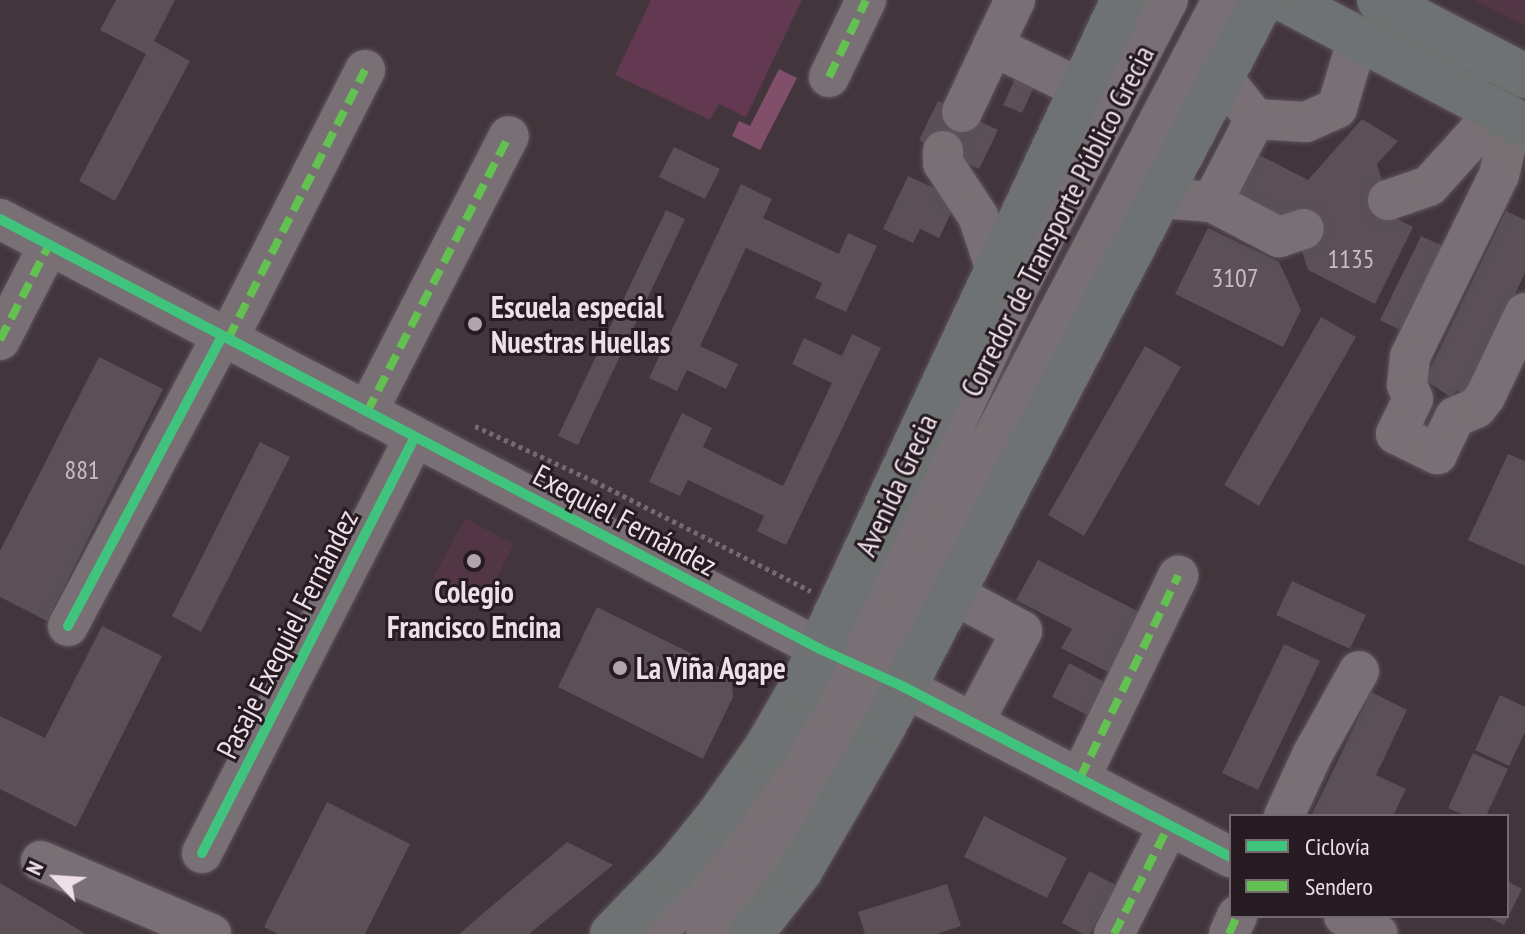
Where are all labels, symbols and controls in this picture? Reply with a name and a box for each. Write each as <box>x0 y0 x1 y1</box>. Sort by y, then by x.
street label: Corredor de Transporte Público Grecia <box>952 39 1162 403</box>
house number: 1135 <box>1328 243 1374 275</box>
house number: 3107 <box>1212 262 1258 294</box>
place label: Escuela especial Nuestras Huellas <box>491 289 670 360</box>
marker: Escuela especial Nuestras Huellas <box>466 315 484 333</box>
street label: Avenida Grecia <box>847 408 945 562</box>
house number: 881 <box>64 454 100 486</box>
street label: Exequiel Fernández <box>527 457 723 583</box>
street label: Pasaje Exequiel Fernández <box>209 504 365 764</box>
marker: Colegio Francisco Encina <box>465 552 483 570</box>
place label: Colegio Francisco Encina <box>387 574 561 644</box>
place label: La Viña Agape <box>636 650 788 686</box>
marker: La Viña Agape <box>611 659 629 677</box>
legend <box>1229 814 1509 918</box>
text: Ciclovía <box>1305 831 1370 862</box>
north arrow <box>16 838 96 918</box>
text: N <box>19 857 49 879</box>
text: Sendero <box>1305 871 1373 902</box>

